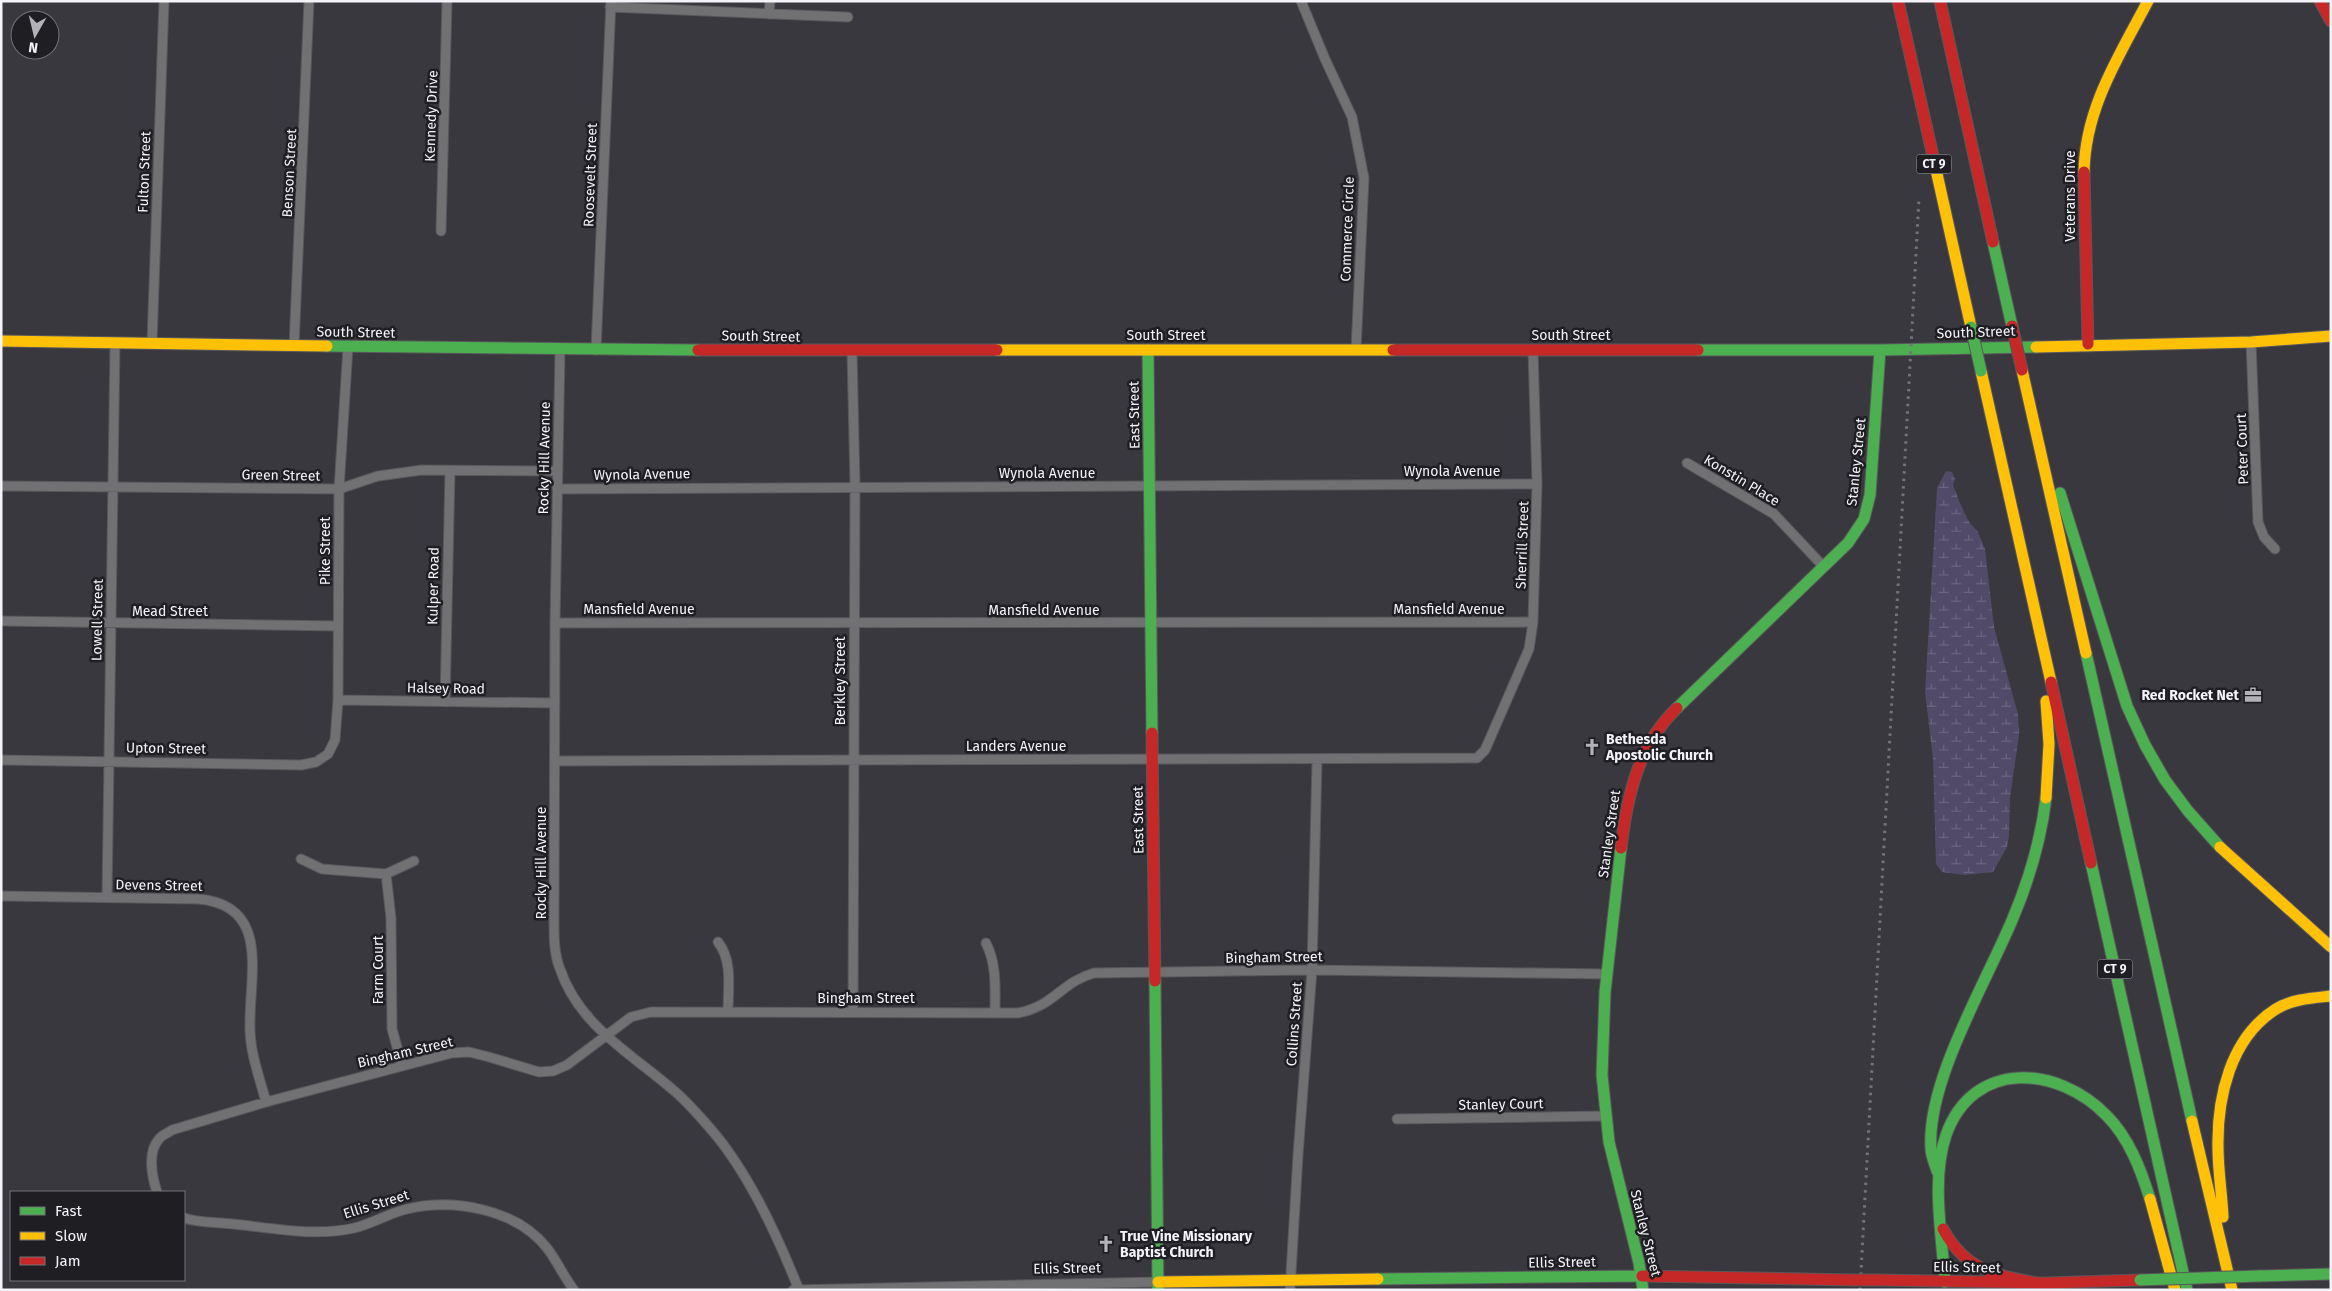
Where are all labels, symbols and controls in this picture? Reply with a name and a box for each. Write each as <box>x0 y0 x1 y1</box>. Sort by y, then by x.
north arrow <box>10 10 60 60</box>
text: N <box>27 38 39 56</box>
street label: Kennedy Drive <box>421 70 442 162</box>
street label: Roosevelt Street <box>580 122 601 227</box>
street label: Benson Street <box>279 127 300 218</box>
street label: Fulton Street <box>135 130 154 213</box>
street label: Veterans Drive <box>2062 150 2079 242</box>
road number: CT 9 <box>1916 154 1952 173</box>
street label: Commerce Circle <box>1337 176 1358 282</box>
street label: South Street <box>316 323 397 342</box>
street label: South Street <box>1936 323 2017 342</box>
street label: South Street <box>721 327 802 346</box>
street label: South Street <box>1127 327 1206 344</box>
street label: South Street <box>1532 327 1611 344</box>
street label: East Street <box>1125 380 1144 449</box>
street label: Rocky Hill Avenue <box>535 401 554 515</box>
street label: Peter Court <box>2233 412 2252 485</box>
street label: Stanley Street <box>1843 416 1870 507</box>
street label: Konstin Place <box>1701 451 1783 510</box>
street label: Wynola Avenue <box>1404 463 1500 480</box>
street label: Wynola Avenue <box>594 465 690 484</box>
street label: Wynola Avenue <box>999 465 1095 482</box>
street label: Green Street <box>241 466 322 485</box>
street label: Sherrill Street <box>1512 500 1533 589</box>
street label: Pike Street <box>317 516 334 585</box>
street label: Kulper Road <box>424 547 443 625</box>
street label: Lowell Street <box>88 578 107 661</box>
street label: Mansfield Avenue <box>583 601 695 618</box>
street label: Mansfield Avenue <box>1393 601 1505 618</box>
street label: Mansfield Avenue <box>988 602 1100 619</box>
street label: Mead Street <box>132 603 209 620</box>
street label: Berkley Street <box>832 636 849 725</box>
street label: Halsey Road <box>407 679 485 698</box>
office icon: Red Rocket Net <box>2243 685 2263 705</box>
place label: Red Rocket Net <box>2141 687 2240 704</box>
place label: Bethesda Apostolic Church <box>1605 731 1713 764</box>
church icon: Bethesda Apostolic Church <box>1582 737 1602 757</box>
street label: Landers Avenue <box>966 738 1066 755</box>
street label: Upton Street <box>126 739 207 758</box>
street label: East Street <box>1129 785 1148 854</box>
street label: Stanley Street <box>1595 788 1624 879</box>
street label: Rocky Hill Avenue <box>533 807 550 919</box>
street label: Devens Street <box>115 876 204 895</box>
street label: Farm Court <box>370 935 387 1005</box>
street label: Bingham Street <box>1225 948 1324 967</box>
road number: CT 9 <box>2098 960 2132 979</box>
street label: Collins Street <box>1283 980 1306 1067</box>
street label: Bingham Street <box>817 990 916 1007</box>
street label: Bingham Street <box>356 1033 455 1072</box>
street label: Stanley Court <box>1458 1095 1545 1114</box>
street label: Ellis Street <box>341 1186 412 1223</box>
street label: Stanley Street <box>1627 1188 1665 1279</box>
legend <box>10 1191 185 1281</box>
text: Fast <box>55 1202 82 1220</box>
text: Slow <box>55 1227 87 1245</box>
place label: True Vine Missionary Baptist Church <box>1120 1228 1253 1261</box>
church icon: True Vine Missionary Baptist Church <box>1096 1234 1116 1254</box>
text: Jam <box>55 1252 81 1270</box>
street label: Ellis Street <box>1528 1253 1597 1272</box>
street label: Ellis Street <box>1933 1258 2002 1277</box>
street label: Ellis Street <box>1033 1259 1102 1278</box>

